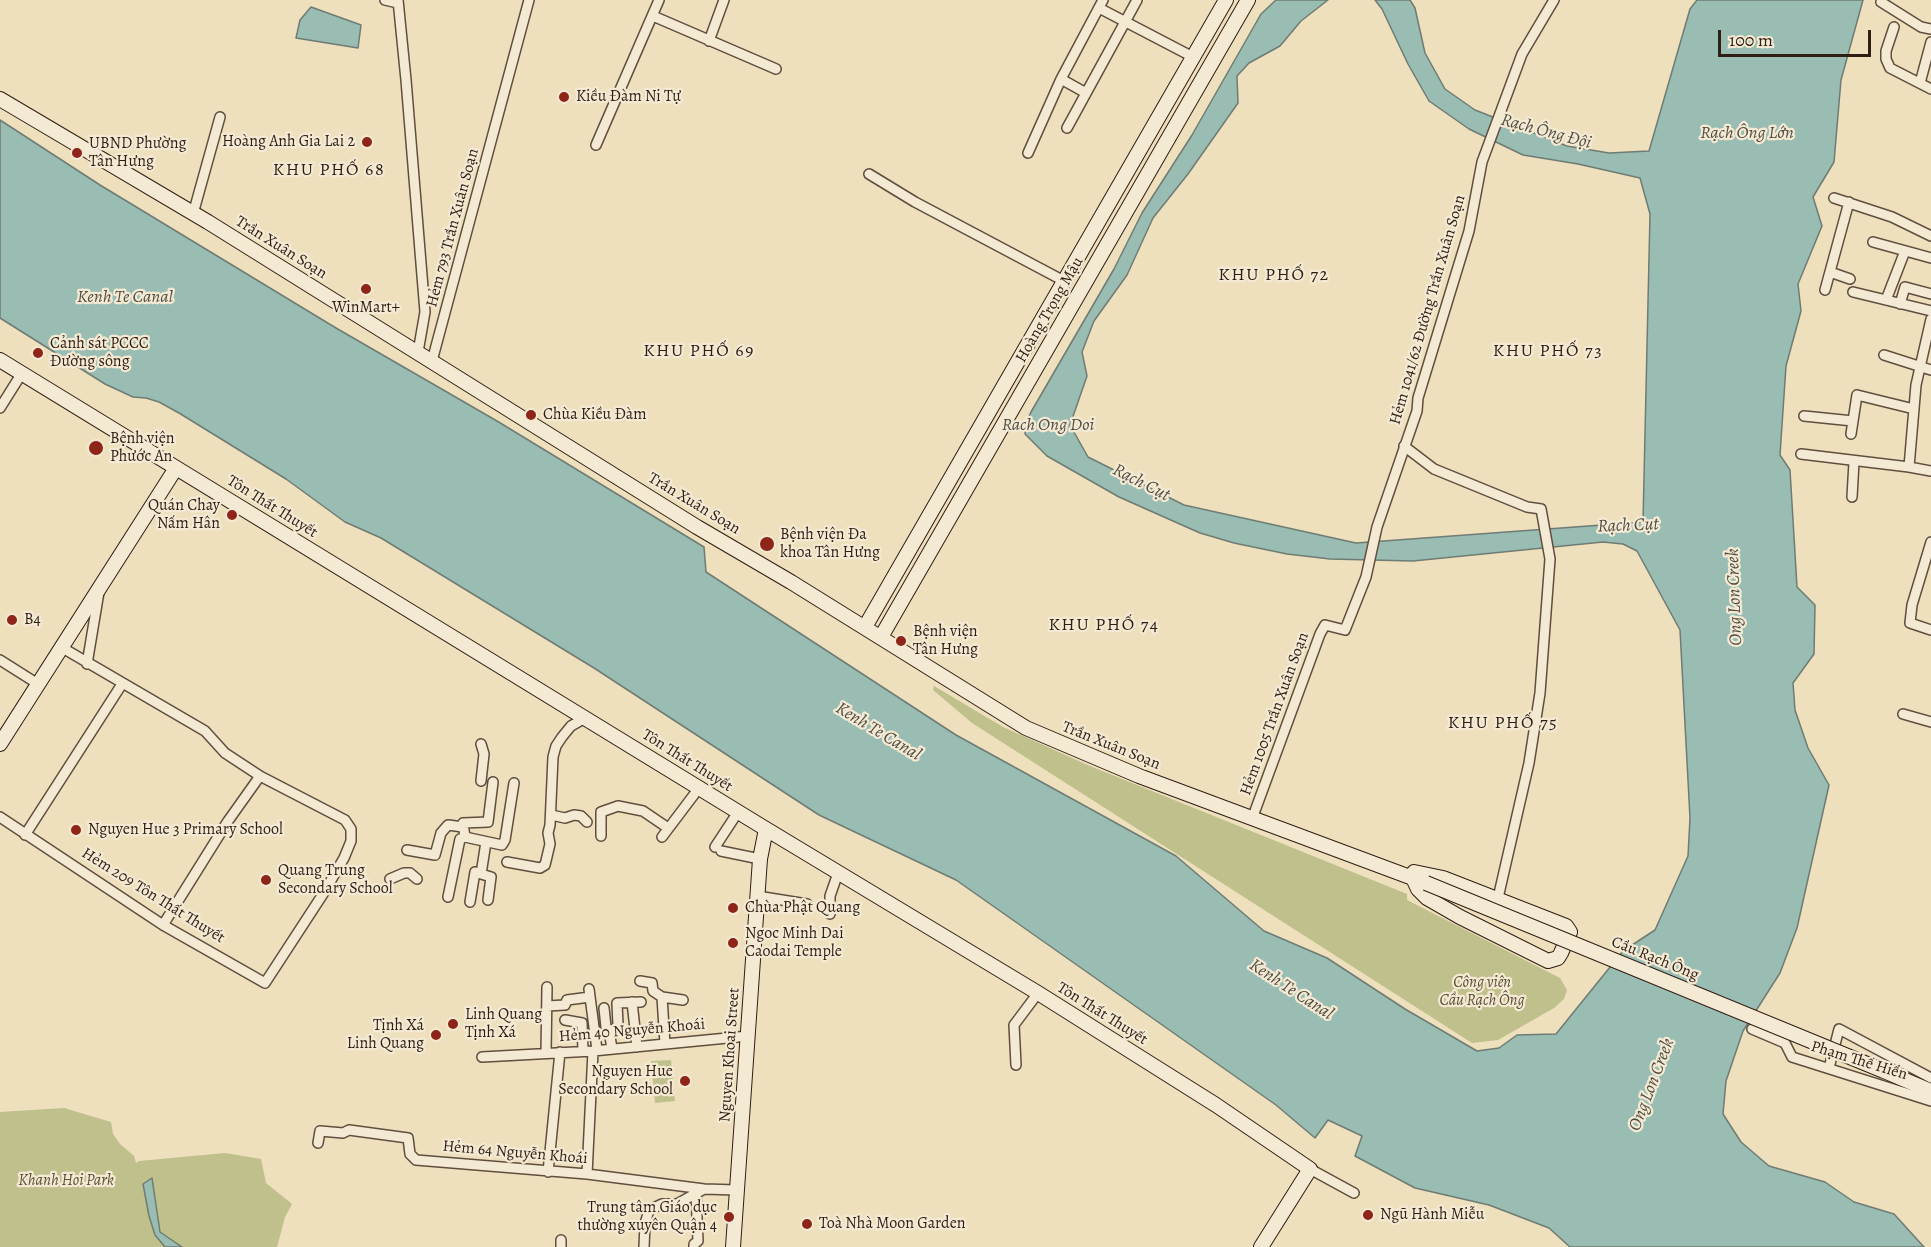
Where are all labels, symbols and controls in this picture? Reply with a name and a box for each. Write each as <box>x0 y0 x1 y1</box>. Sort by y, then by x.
scale bar <box>1721 18 1874 56</box>
text: 100 m <box>1729 28 1773 52</box>
place label: Kiều Đàm Ni Tự <box>576 87 681 107</box>
marker: Kiều Đàm Ni Tự <box>557 90 571 104</box>
water label: Rạch Ông Đội <box>1498 110 1594 154</box>
water label: Rạch Ông Lớn <box>1700 123 1794 145</box>
place label: Hoàng Anh Gia Lai 2 <box>222 132 355 152</box>
place label: UBND Phường Tân Hưng <box>89 134 187 172</box>
marker: Hoàng Anh Gia Lai 2 <box>360 135 374 149</box>
marker: UBND Phường Tân Hưng <box>70 146 84 160</box>
street label: Hẻm 793 Trần Xuân Soạn <box>423 147 483 309</box>
district label: KHU PHỐ 68 <box>273 160 385 182</box>
street label: Hẻm 1041/62 Đường Trần Xuân Soạn <box>1386 193 1470 427</box>
street label: Trần Xuân Soạn <box>232 212 330 284</box>
street label: Hoàng Trọng Mậu <box>1012 254 1088 366</box>
district label: KHU PHỐ 72 <box>1218 265 1330 287</box>
marker: WinMart+ <box>359 282 373 296</box>
water label: Kenh Te Canal <box>77 287 173 309</box>
place label: WinMart+ <box>332 298 400 318</box>
place label: Cảnh sát PCCC Đường sông <box>50 334 149 372</box>
district label: KHU PHỐ 69 <box>643 341 755 363</box>
district label: KHU PHỐ 73 <box>1493 341 1603 363</box>
marker: Cảnh sát PCCC Đường sông <box>31 346 45 360</box>
place label: Chùa Kiều Đàm <box>543 405 647 425</box>
marker: Chùa Kiều Đàm <box>524 408 538 422</box>
water label: Rach Ong Doi <box>1002 415 1094 437</box>
place label: Bệnh viện Phước An <box>110 429 175 467</box>
marker: Bệnh viện Phước An <box>87 439 105 457</box>
water label: Rạch Cụt <box>1109 460 1173 506</box>
street label: Trần Xuân Soạn <box>644 469 744 539</box>
street label: Tôn Thất Thuyết <box>223 472 321 542</box>
place label: Quán Chay Nấm Hân <box>148 496 220 534</box>
marker: Quán Chay Nấm Hân <box>225 508 239 522</box>
water label: Rạch Cụt <box>1597 514 1659 538</box>
place label: Bệnh viện Đa khoa Tân Hưng <box>780 525 880 563</box>
marker: Bệnh viện Đa khoa Tân Hưng <box>758 535 776 553</box>
water label: Ong Lon Creek <box>1723 548 1747 646</box>
place label: B4 <box>24 610 41 630</box>
marker: B4 <box>5 613 19 627</box>
district label: KHU PHỐ 74 <box>1049 615 1159 637</box>
place label: Bệnh viện Tân Hưng <box>913 622 978 660</box>
street label: Hẻm 1005 Trần Xuân Soạn <box>1237 630 1313 798</box>
marker: Bệnh viện Tân Hưng <box>894 634 908 648</box>
water label: Kenh Te Canal <box>831 698 925 766</box>
district label: KHU PHỐ 75 <box>1448 713 1558 735</box>
street label: Trần Xuân Soạn <box>1059 718 1163 774</box>
street label: Tôn Thất Thuyết <box>638 726 736 796</box>
place label: Nguyen Hue 3 Primary School <box>88 820 283 840</box>
marker: Nguyen Hue 3 Primary School <box>69 823 83 837</box>
street label: Hẻm 209 Tôn Thất Thuyết <box>78 844 228 948</box>
place label: Quang Trung Secondary School <box>278 861 393 899</box>
marker: Quang Trung Secondary School <box>259 873 273 887</box>
place label: Chùa Phật Quang <box>745 898 860 918</box>
marker: Chùa Phật Quang <box>726 901 740 915</box>
place label: Ngoc Minh Dai Caodai Temple <box>745 924 844 962</box>
street label: Cầu Rạch Ông <box>1608 933 1702 985</box>
marker: Ngoc Minh Dai Caodai Temple <box>726 936 740 950</box>
water label: Kenh Te Canal <box>1245 955 1337 1025</box>
park label: Công viên Cầu Rạch Ông <box>1439 973 1525 1011</box>
street label: Tôn Thất Thuyết <box>1053 979 1151 1049</box>
street label: Nguyen Khoai Street <box>716 987 744 1123</box>
place label: Linh Quang Tịnh Xá <box>465 1005 542 1043</box>
street label: Hẻm 40 Nguyễn Khoái <box>558 1015 706 1047</box>
place label: Tịnh Xá Linh Quang <box>347 1016 424 1054</box>
marker: Linh Quang Tịnh Xá <box>446 1017 460 1031</box>
marker: Tịnh Xá Linh Quang <box>429 1028 443 1042</box>
water label: Ong Lon Creek <box>1624 1036 1680 1134</box>
street label: Phạm Thế Hiển <box>1808 1037 1910 1085</box>
place label: Nguyen Hue Secondary School <box>558 1062 673 1100</box>
marker: Nguyen Hue Secondary School <box>678 1074 692 1088</box>
street label: Hẻm 64 Nguyễn Khoái <box>442 1137 588 1169</box>
park label: Khanh Hoi Park <box>18 1171 114 1191</box>
place label: Trung tâm Giáo dục thường xuyên Quận 4 <box>577 1198 717 1236</box>
place label: Ngũ Hành Miễu <box>1380 1205 1484 1225</box>
marker: Ngũ Hành Miễu <box>1361 1208 1375 1222</box>
marker: Trung tâm Giáo dục thường xuyên Quận 4 <box>722 1210 736 1224</box>
place label: Toà Nhà Moon Garden <box>819 1214 966 1234</box>
marker: Toà Nhà Moon Garden <box>800 1217 814 1231</box>

